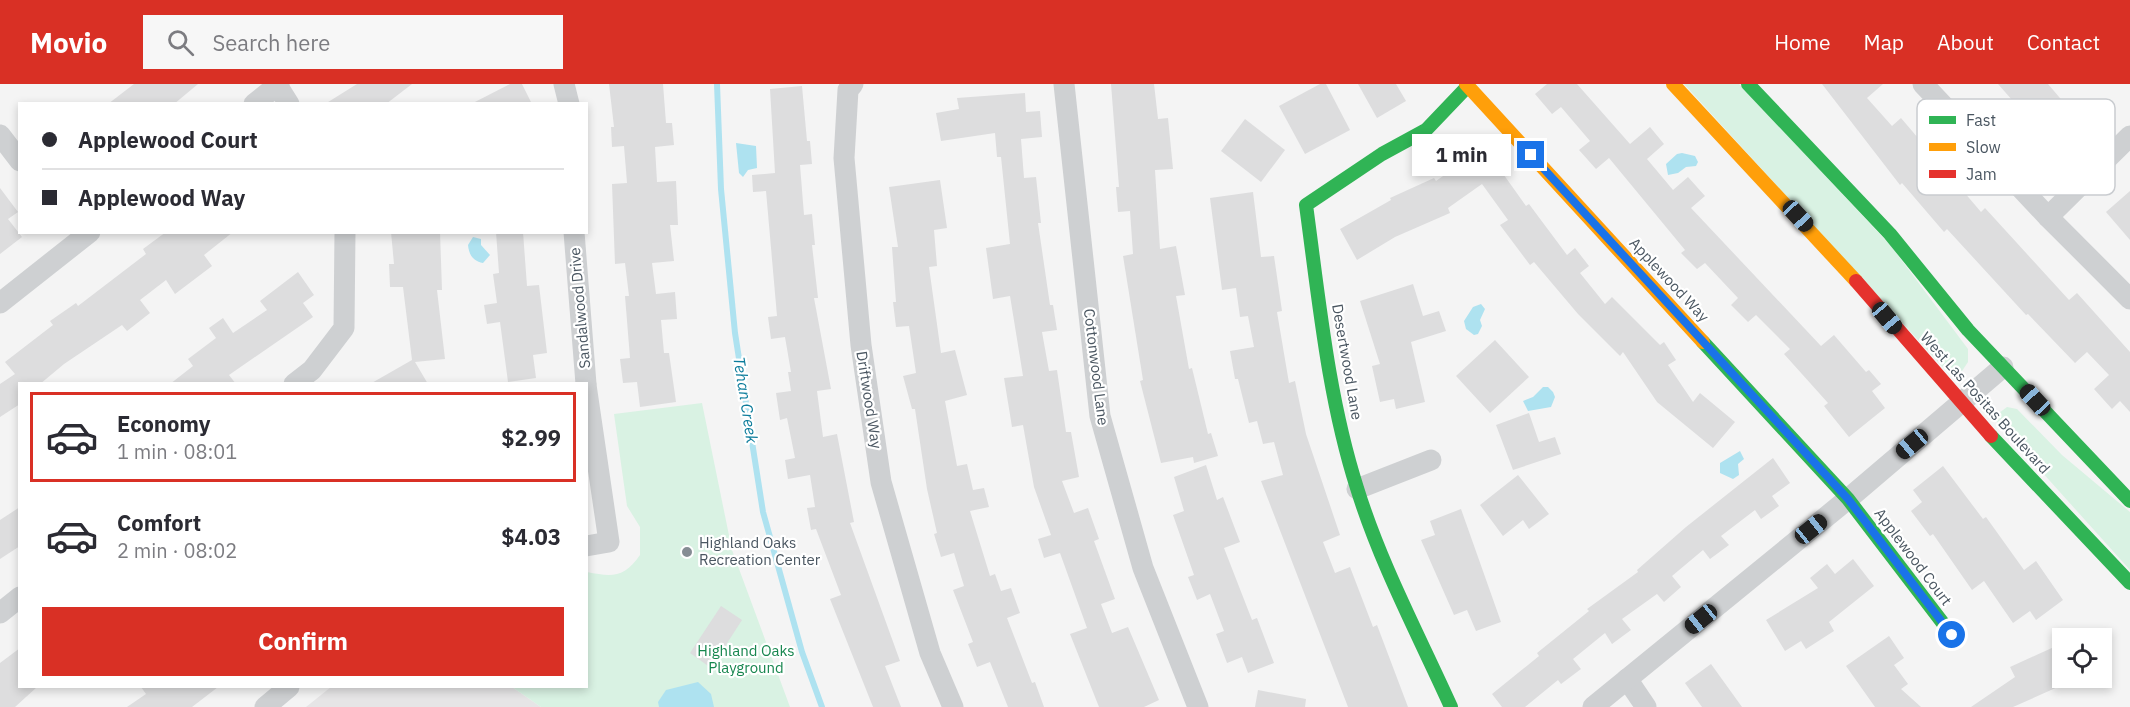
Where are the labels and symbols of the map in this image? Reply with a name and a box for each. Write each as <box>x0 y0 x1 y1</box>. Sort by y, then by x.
legend <box>1917 99 2115 195</box>
text: Fast <box>1966 110 1996 130</box>
callout: 1 min <box>1411 134 1510 176</box>
text: Slow <box>1966 137 2001 157</box>
route end <box>1517 141 1544 168</box>
text: Jam <box>1966 164 1997 184</box>
car <box>1779 197 1817 235</box>
street label: Applewood Way <box>1625 234 1714 326</box>
street label: Sandalwood Drive <box>565 247 594 369</box>
car <box>1869 298 1905 338</box>
street label: Desertwood Lane <box>1328 302 1367 421</box>
street label: Cottonwood Lane <box>1080 307 1113 426</box>
street label: West Las Positas Boulevard <box>1917 328 2054 478</box>
street label: Driftwood Way <box>852 350 887 451</box>
water label: Tehan Creek <box>729 355 763 445</box>
car <box>2016 381 2054 419</box>
car <box>1892 426 1932 462</box>
street label: Applewood Court <box>1871 504 1956 609</box>
car <box>1791 511 1831 547</box>
place label: Highland Oaks Recreation Center <box>699 533 821 569</box>
marker: Highland Oaks Recreation Center <box>680 545 694 559</box>
car <box>1681 601 1721 637</box>
route start <box>1938 621 1965 648</box>
park label: Highland Oaks Playground <box>697 641 795 677</box>

